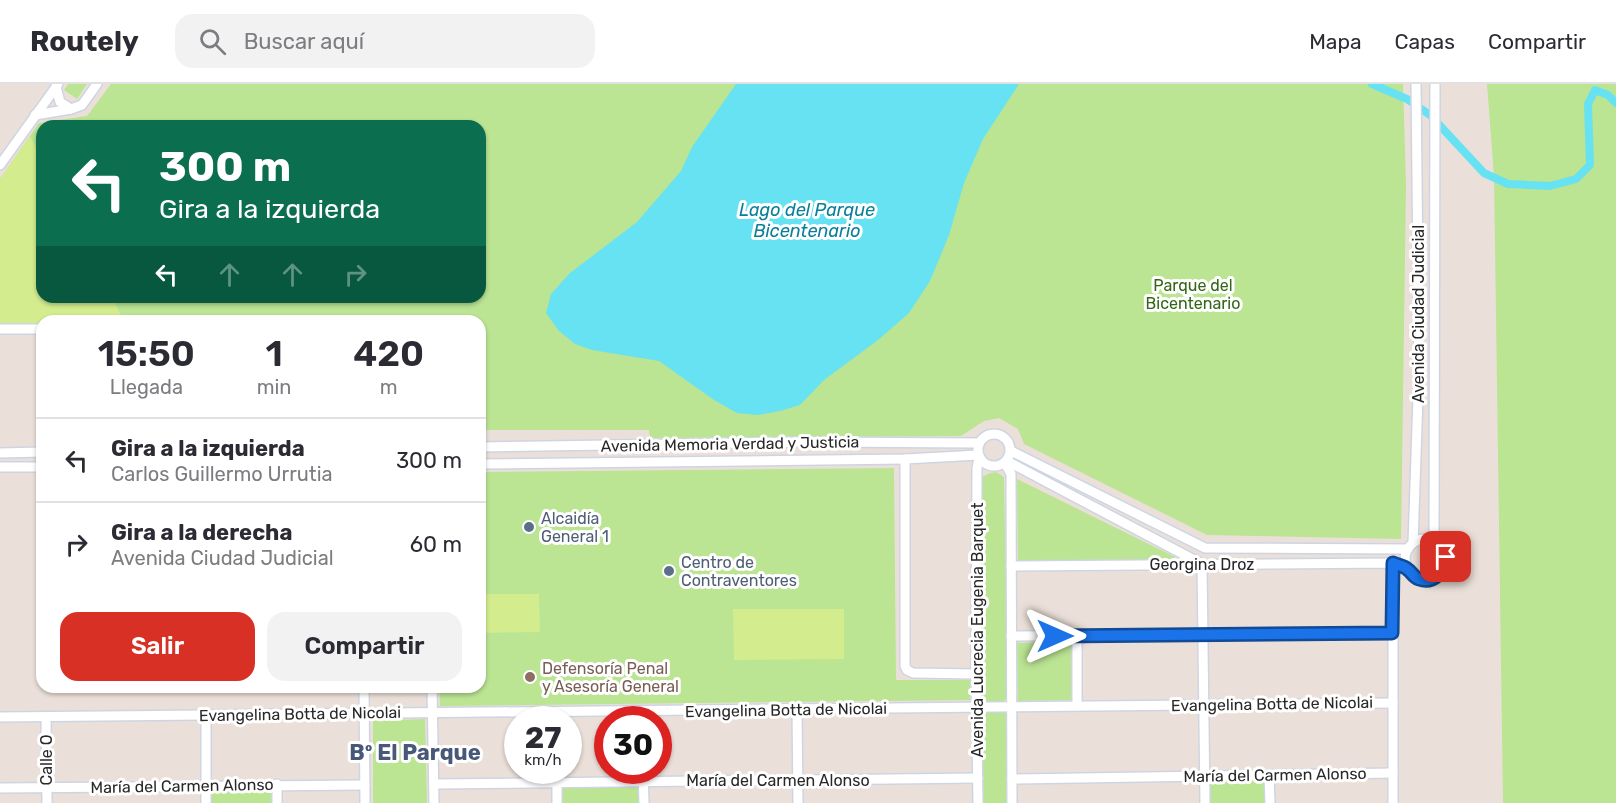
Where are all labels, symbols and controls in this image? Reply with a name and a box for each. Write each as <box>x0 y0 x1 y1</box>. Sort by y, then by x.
search box <box>175 14 595 68</box>
text: Routely <box>30 25 139 58</box>
icon: search <box>196 25 229 58</box>
text: Buscar aquí <box>244 28 364 55</box>
text: Mapa <box>1309 29 1362 54</box>
text: Capas <box>1395 29 1455 54</box>
text: Compartir <box>1488 29 1586 54</box>
text: 300 m <box>159 142 291 192</box>
icon: left <box>60 144 138 222</box>
text: Gira a la izquierda <box>159 193 380 225</box>
water label: Lago del Parque Bicentenario <box>739 199 875 242</box>
street label: Avenida Ciudad Judicial <box>1409 225 1428 403</box>
icon: left <box>150 258 183 291</box>
icon: ahead <box>213 258 246 291</box>
icon: ahead <box>276 258 309 291</box>
icon: right <box>339 258 372 291</box>
park label: Parque del Bicentenario <box>1146 276 1240 313</box>
text: 15:50 <box>98 332 195 375</box>
text: 1 <box>265 332 283 375</box>
text: 420 <box>353 332 424 375</box>
text: Llegada <box>110 375 183 399</box>
text: min <box>257 375 291 399</box>
text: m <box>380 375 398 399</box>
street label: Avenida Memoria Verdad y Justicia <box>601 432 859 456</box>
text: Gira a la izquierda <box>111 435 305 462</box>
icon: left <box>60 444 93 477</box>
text: 300 m <box>396 447 462 474</box>
text: Carlos Guillermo Urrutia <box>111 462 333 486</box>
street label: Avenida Lucrecia Eugenia Barquet <box>968 503 987 757</box>
place label: Alcaidía General 1 <box>541 509 609 546</box>
text: Gira a la derecha <box>111 519 292 546</box>
marker: Alcaidía General 1 <box>522 520 536 534</box>
icon: right <box>60 528 93 561</box>
text: 60 m <box>410 531 462 558</box>
pin <box>1420 531 1471 582</box>
icon: arrive <box>1429 540 1462 573</box>
text: Avenida Ciudad Judicial <box>111 546 334 570</box>
place label: Centro de Contraventores <box>681 553 797 590</box>
street label: Georgina Droz <box>1149 555 1255 574</box>
marker: Centro de Contraventores <box>662 564 676 578</box>
position arrow <box>1023 604 1087 668</box>
button: Salir <box>60 612 255 681</box>
button: Compartir <box>267 612 462 681</box>
place label: Defensoría Penal y Asesoría General <box>542 659 679 696</box>
marker: Defensoría Penal y Asesoría General <box>523 670 537 684</box>
street label: Evangelina Botta de Nicolai <box>1171 693 1373 715</box>
street label: Evangelina Botta de Nicolai <box>685 699 887 721</box>
street label: Evangelina Botta de Nicolai <box>199 703 401 725</box>
speed limit sign: 30 <box>594 706 672 784</box>
text: 27 <box>525 720 561 756</box>
street label: Calle O <box>37 735 56 785</box>
district label: Bº El Parque <box>349 739 481 766</box>
text: km/h <box>524 751 562 769</box>
street label: María del Carmen Alonso <box>1183 764 1367 786</box>
street label: María del Carmen Alonso <box>686 771 870 790</box>
street label: María del Carmen Alonso <box>90 775 274 797</box>

